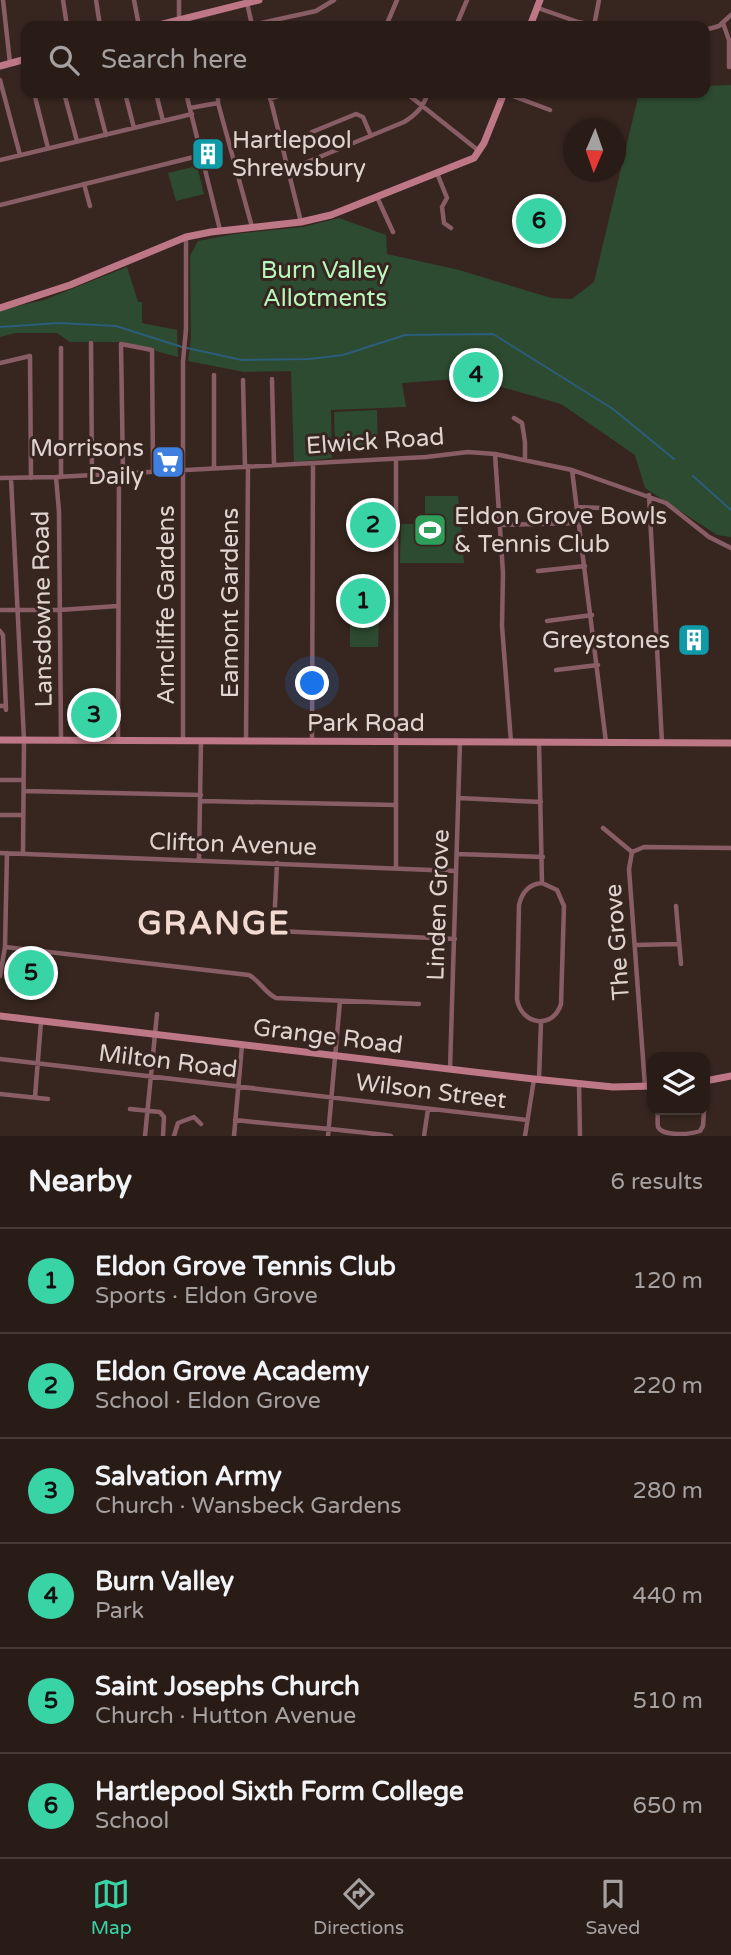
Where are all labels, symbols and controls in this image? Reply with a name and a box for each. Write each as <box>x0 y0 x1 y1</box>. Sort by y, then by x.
search box <box>21 21 710 98</box>
icon: search <box>45 41 83 79</box>
text: Search here <box>101 44 247 75</box>
north arrow <box>563 119 626 182</box>
place label: Hartlepool Shrewsbury <box>232 126 366 183</box>
building icon: Hartlepool Shrewsbury <box>189 135 227 173</box>
pin: 6 <box>516 195 562 247</box>
park label: Burn Valley Allotments <box>261 256 389 313</box>
pin: 4 <box>453 349 499 401</box>
street label: Elwick Road <box>305 422 445 461</box>
place label: Morrisons Daily <box>30 434 144 491</box>
supermarket icon: Morrisons Daily <box>149 443 187 481</box>
pin: 2 <box>350 499 396 551</box>
place label: Eldon Grove Bowls & Tennis Club <box>454 502 667 559</box>
street label: Arncliffe Gardens <box>152 505 181 705</box>
street label: Eamont Gardens <box>216 508 245 698</box>
street label: Lansdowne Road <box>26 510 59 708</box>
sports icon: Eldon Grove Bowls & Tennis Club <box>411 511 449 549</box>
pin: 1 <box>340 575 386 627</box>
building icon: Greystones <box>675 621 713 659</box>
place label: Greystones <box>542 626 670 655</box>
your location <box>295 666 329 700</box>
pin: 3 <box>71 689 117 741</box>
street label: Park Road <box>307 709 425 738</box>
street label: Clifton Avenue <box>149 827 317 862</box>
street label: Linden Grove <box>421 829 456 981</box>
street label: The Grove <box>599 883 636 1001</box>
district label: GRANGE <box>137 905 291 943</box>
pin: 5 <box>8 947 54 999</box>
street label: Grange Road <box>251 1013 405 1060</box>
street label: Milton Road <box>97 1039 239 1084</box>
map controls <box>647 1052 710 1115</box>
button: layers <box>647 1052 710 1115</box>
street label: Wilson Street <box>354 1068 508 1115</box>
text: Nearby <box>28 1163 132 1200</box>
text: 6 results <box>610 1168 703 1196</box>
text: Eldon Grove Tennis Club <box>95 1251 396 1282</box>
text: 1 <box>44 1267 58 1295</box>
text: 120 m <box>633 1267 703 1295</box>
text: Sports · Eldon Grove <box>95 1282 318 1310</box>
text: Eldon Grove Academy <box>95 1356 369 1387</box>
text: 2 <box>44 1372 58 1400</box>
text: 220 m <box>633 1372 703 1400</box>
text: School · Eldon Grove <box>95 1387 321 1415</box>
text: Salvation Army <box>95 1461 282 1492</box>
text: 3 <box>44 1477 58 1505</box>
text: 280 m <box>633 1477 703 1505</box>
text: Church · Wansbeck Gardens <box>95 1492 402 1520</box>
text: Burn Valley <box>95 1566 234 1597</box>
text: 4 <box>44 1582 58 1610</box>
text: 440 m <box>633 1582 703 1610</box>
text: Park <box>95 1597 144 1625</box>
text: Saint Josephs Church <box>95 1671 360 1702</box>
text: 5 <box>44 1687 58 1715</box>
text: 510 m <box>633 1687 703 1715</box>
text: Church · Hutton Avenue <box>95 1702 356 1730</box>
text: Hartlepool Sixth Form College <box>95 1776 464 1807</box>
text: 6 <box>44 1792 58 1820</box>
text: 650 m <box>633 1792 703 1820</box>
text: School <box>95 1807 169 1835</box>
tab: Map <box>91 1875 132 1939</box>
tab: Directions <box>313 1875 404 1939</box>
tab: Saved <box>585 1875 640 1939</box>

